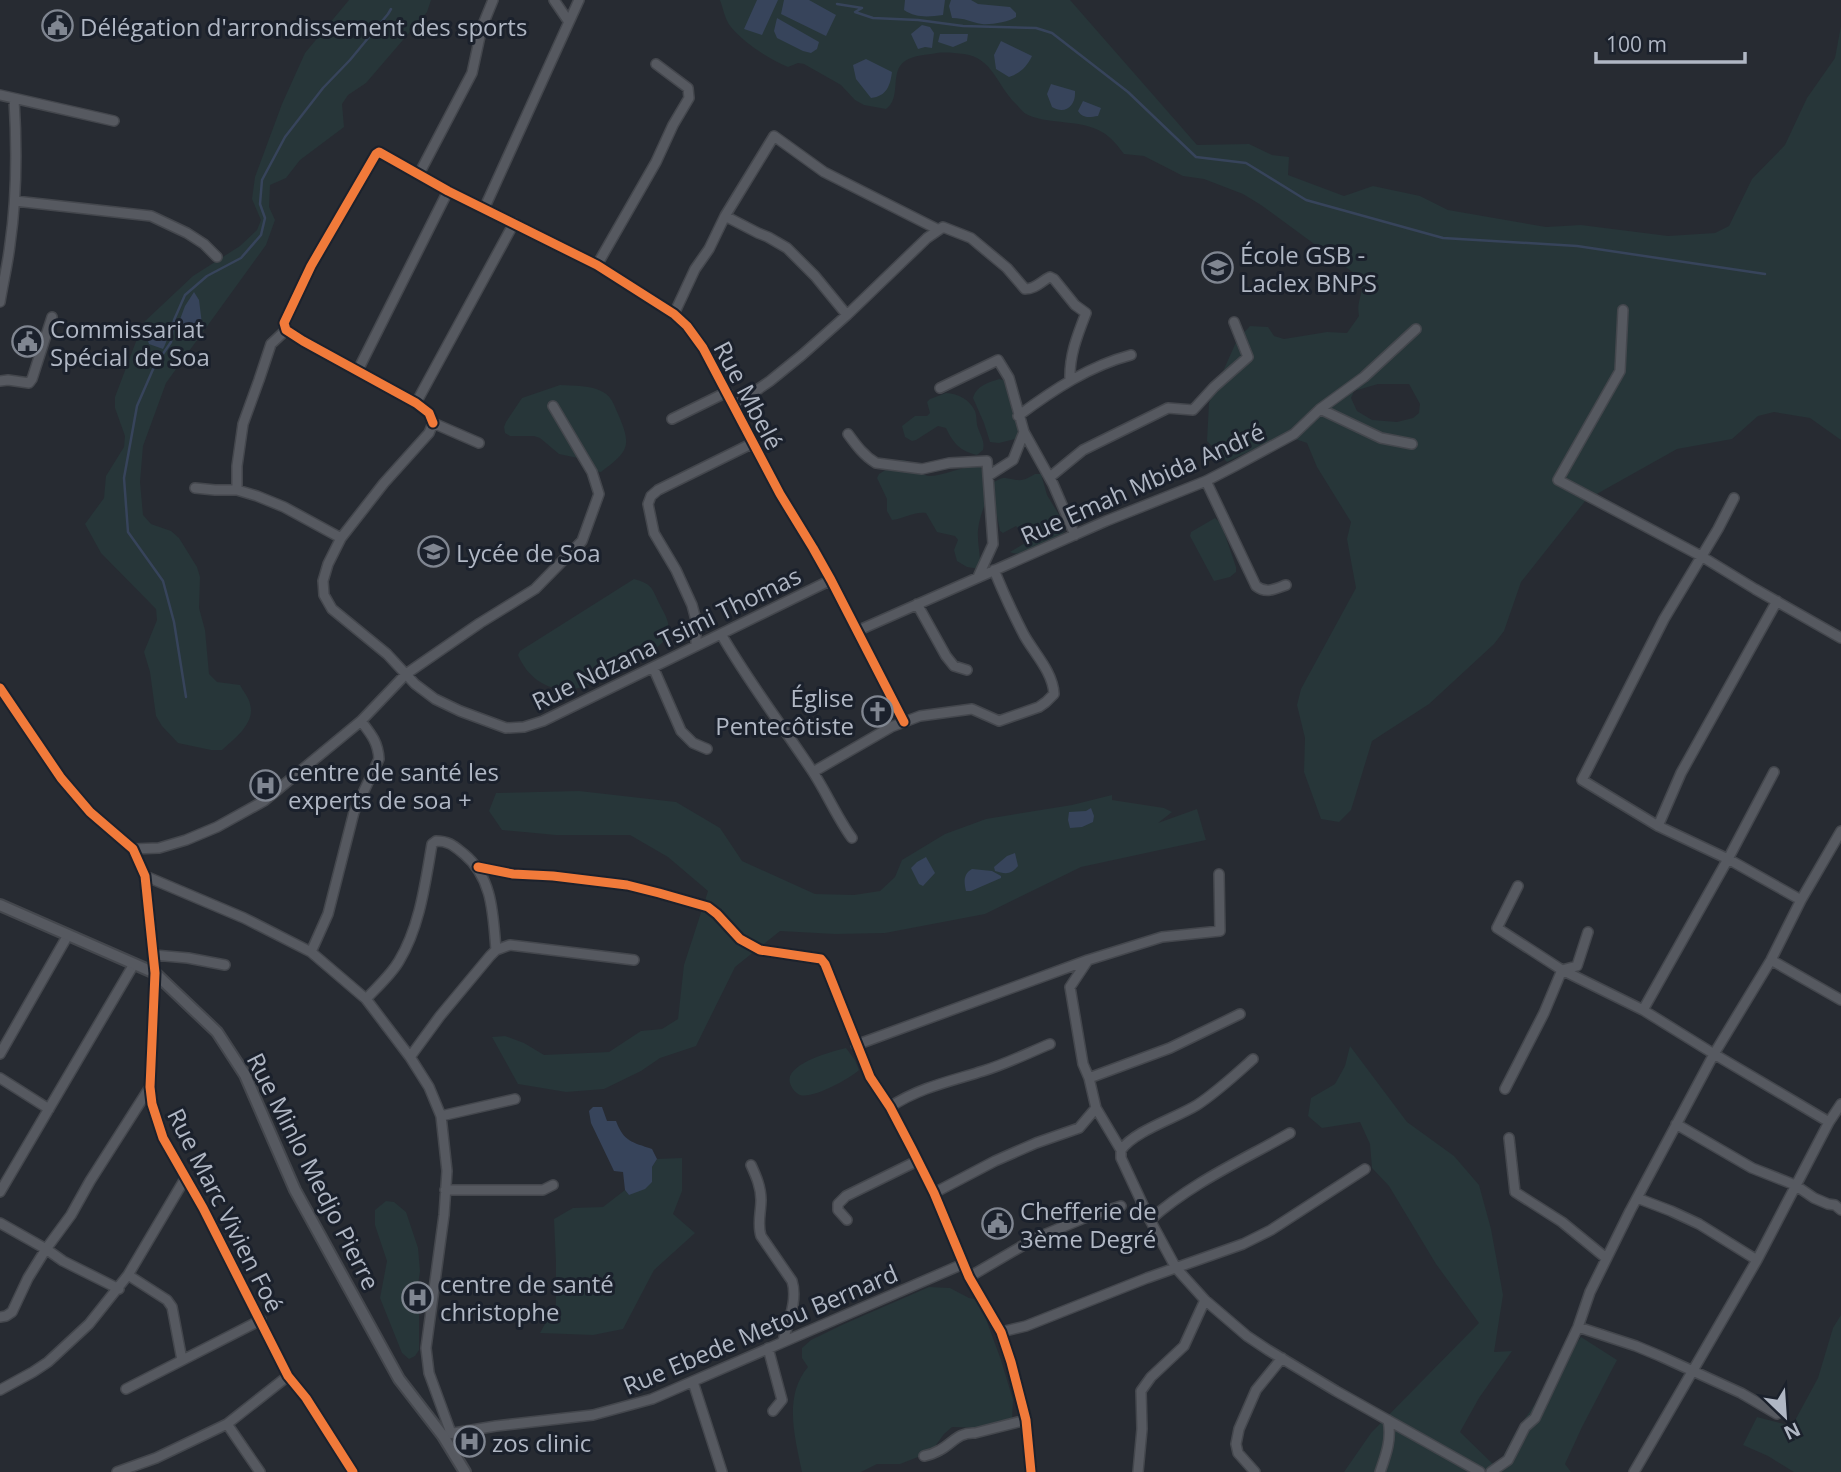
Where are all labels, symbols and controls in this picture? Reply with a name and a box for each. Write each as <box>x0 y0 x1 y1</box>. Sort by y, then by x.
public building icon: Délégation d'arrondissement des sports <box>40 9 74 43</box>
place label: Délégation d'arrondissement des sports <box>80 10 527 43</box>
scale bar <box>1596 21 1745 65</box>
text: 100 m <box>1606 30 1667 58</box>
place label: École GSB - Laclex BNPS <box>1240 238 1377 299</box>
school or university icon: École GSB - Laclex BNPS <box>1200 251 1234 285</box>
place label: Commissariat Spécial de Soa <box>50 312 210 373</box>
public building icon: Commissariat Spécial de Soa <box>10 325 44 359</box>
street label: Rue Mbelé <box>707 335 791 455</box>
street label: Rue Emah Mbida André <box>1015 414 1269 552</box>
school or university icon: Lycée de Soa <box>416 535 450 569</box>
place label: Lycée de Soa <box>456 536 601 569</box>
street label: Rue Ndzana Tsimi Thomas <box>526 558 806 718</box>
place label: Église Pentecôtiste <box>715 681 854 742</box>
church icon: Église Pentecôtiste <box>860 694 894 728</box>
place label: centre de santé les experts de soa + <box>288 755 499 816</box>
hospital icon: centre de santé les experts de soa + <box>248 768 282 802</box>
street label: Rue Minlo Medjo Pierre <box>240 1047 388 1295</box>
street label: Rue Marc Vivien Foé <box>160 1102 292 1318</box>
place label: Chefferie de 3ème Degré <box>1020 1194 1157 1255</box>
public building icon: Chefferie de 3ème Degré <box>980 1207 1014 1241</box>
street label: Rue Ebede Metou Bernard <box>618 1256 902 1402</box>
place label: centre de santé christophe <box>440 1267 614 1328</box>
hospital icon: centre de santé christophe <box>400 1280 434 1314</box>
north arrow <box>1750 1381 1820 1451</box>
text: N <box>1780 1416 1805 1446</box>
hospital icon: zos clinic <box>452 1425 486 1459</box>
place label: zos clinic <box>492 1426 591 1459</box>

